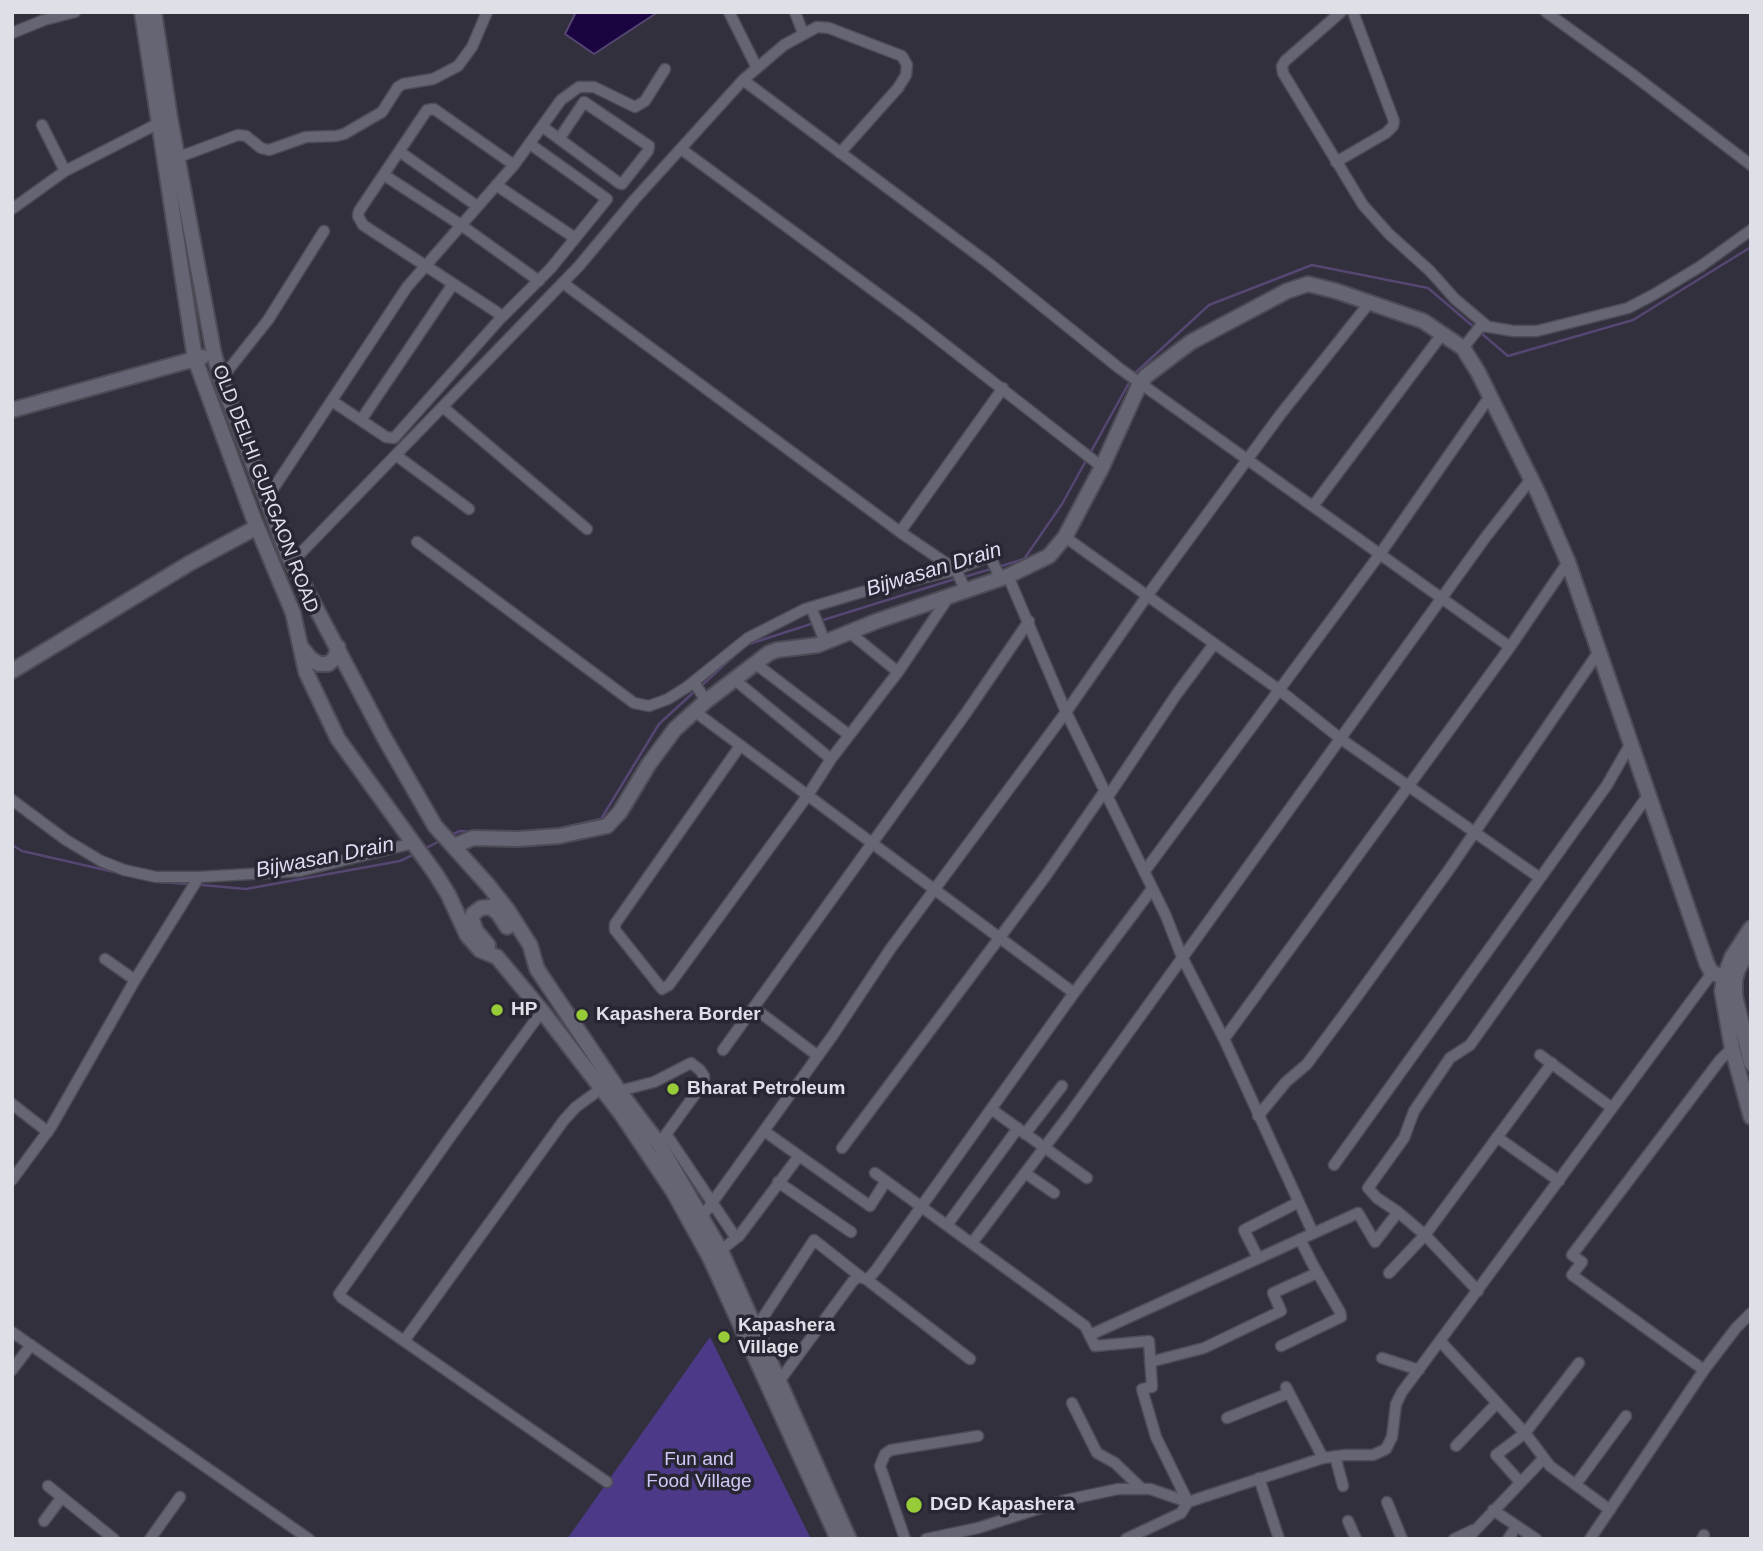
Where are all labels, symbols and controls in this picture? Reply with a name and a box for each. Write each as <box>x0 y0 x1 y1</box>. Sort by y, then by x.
street label: OLD DELHI GURGAON ROAD <box>207 362 323 616</box>
water label: Bijwasan Drain <box>863 537 1005 603</box>
water label: Bijwasan Drain <box>254 832 396 884</box>
place label: HP <box>511 999 537 1021</box>
marker: HP <box>489 1002 505 1018</box>
place label: Kapashera Border <box>596 1004 761 1026</box>
marker: Kapashera Border <box>574 1007 590 1023</box>
place label: Bharat Petroleum <box>687 1078 845 1100</box>
marker: Bharat Petroleum <box>665 1081 681 1097</box>
place label: Kapashera Village <box>738 1315 835 1359</box>
marker: Kapashera Village <box>716 1329 732 1345</box>
park label: Fun and Food Village <box>646 1449 752 1493</box>
place label: DGD Kapashera <box>930 1494 1075 1516</box>
marker: DGD Kapashera <box>904 1495 924 1515</box>

